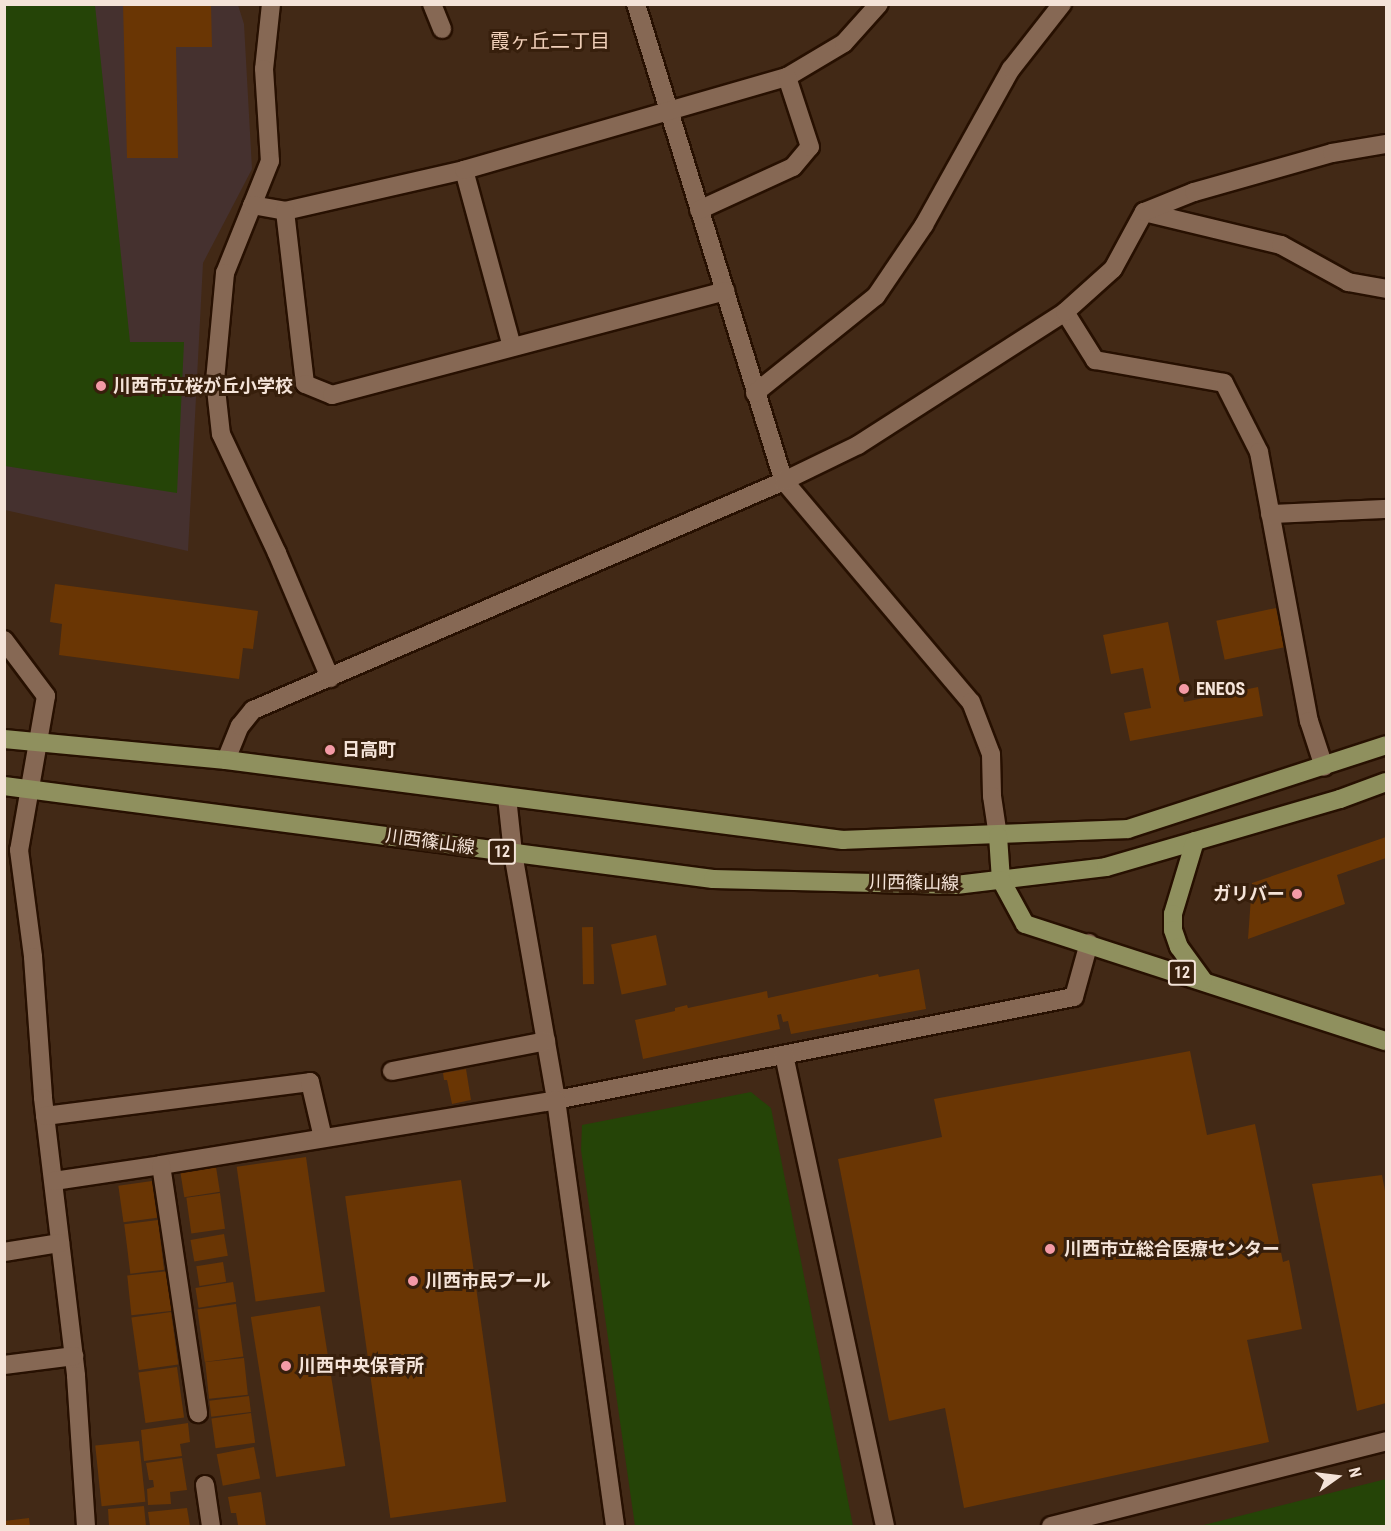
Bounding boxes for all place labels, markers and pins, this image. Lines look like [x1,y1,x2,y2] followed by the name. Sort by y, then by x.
[113,375,293,397] place label: 川西市立桜が丘小学校
[94,379,108,393] marker: 川西市立桜が丘小学校
[1196,678,1245,700] place label: ENEOS
[1177,682,1191,696] marker: ENEOS
[342,739,396,761] place label: 日高町
[323,743,337,757] marker: 日高町
[1213,883,1285,905] place label: ガリバー
[1290,887,1304,901] marker: ガリバー
[1064,1238,1280,1260] place label: 川西市立総合医療センター
[1041,1240,1059,1258] marker: 川西市立総合医療センター
[425,1270,551,1292] place label: 川西市民プール
[406,1274,420,1288] marker: 川西市民プール
[298,1355,424,1377] place label: 川西中央保育所
[279,1359,293,1373] marker: 川西中央保育所

